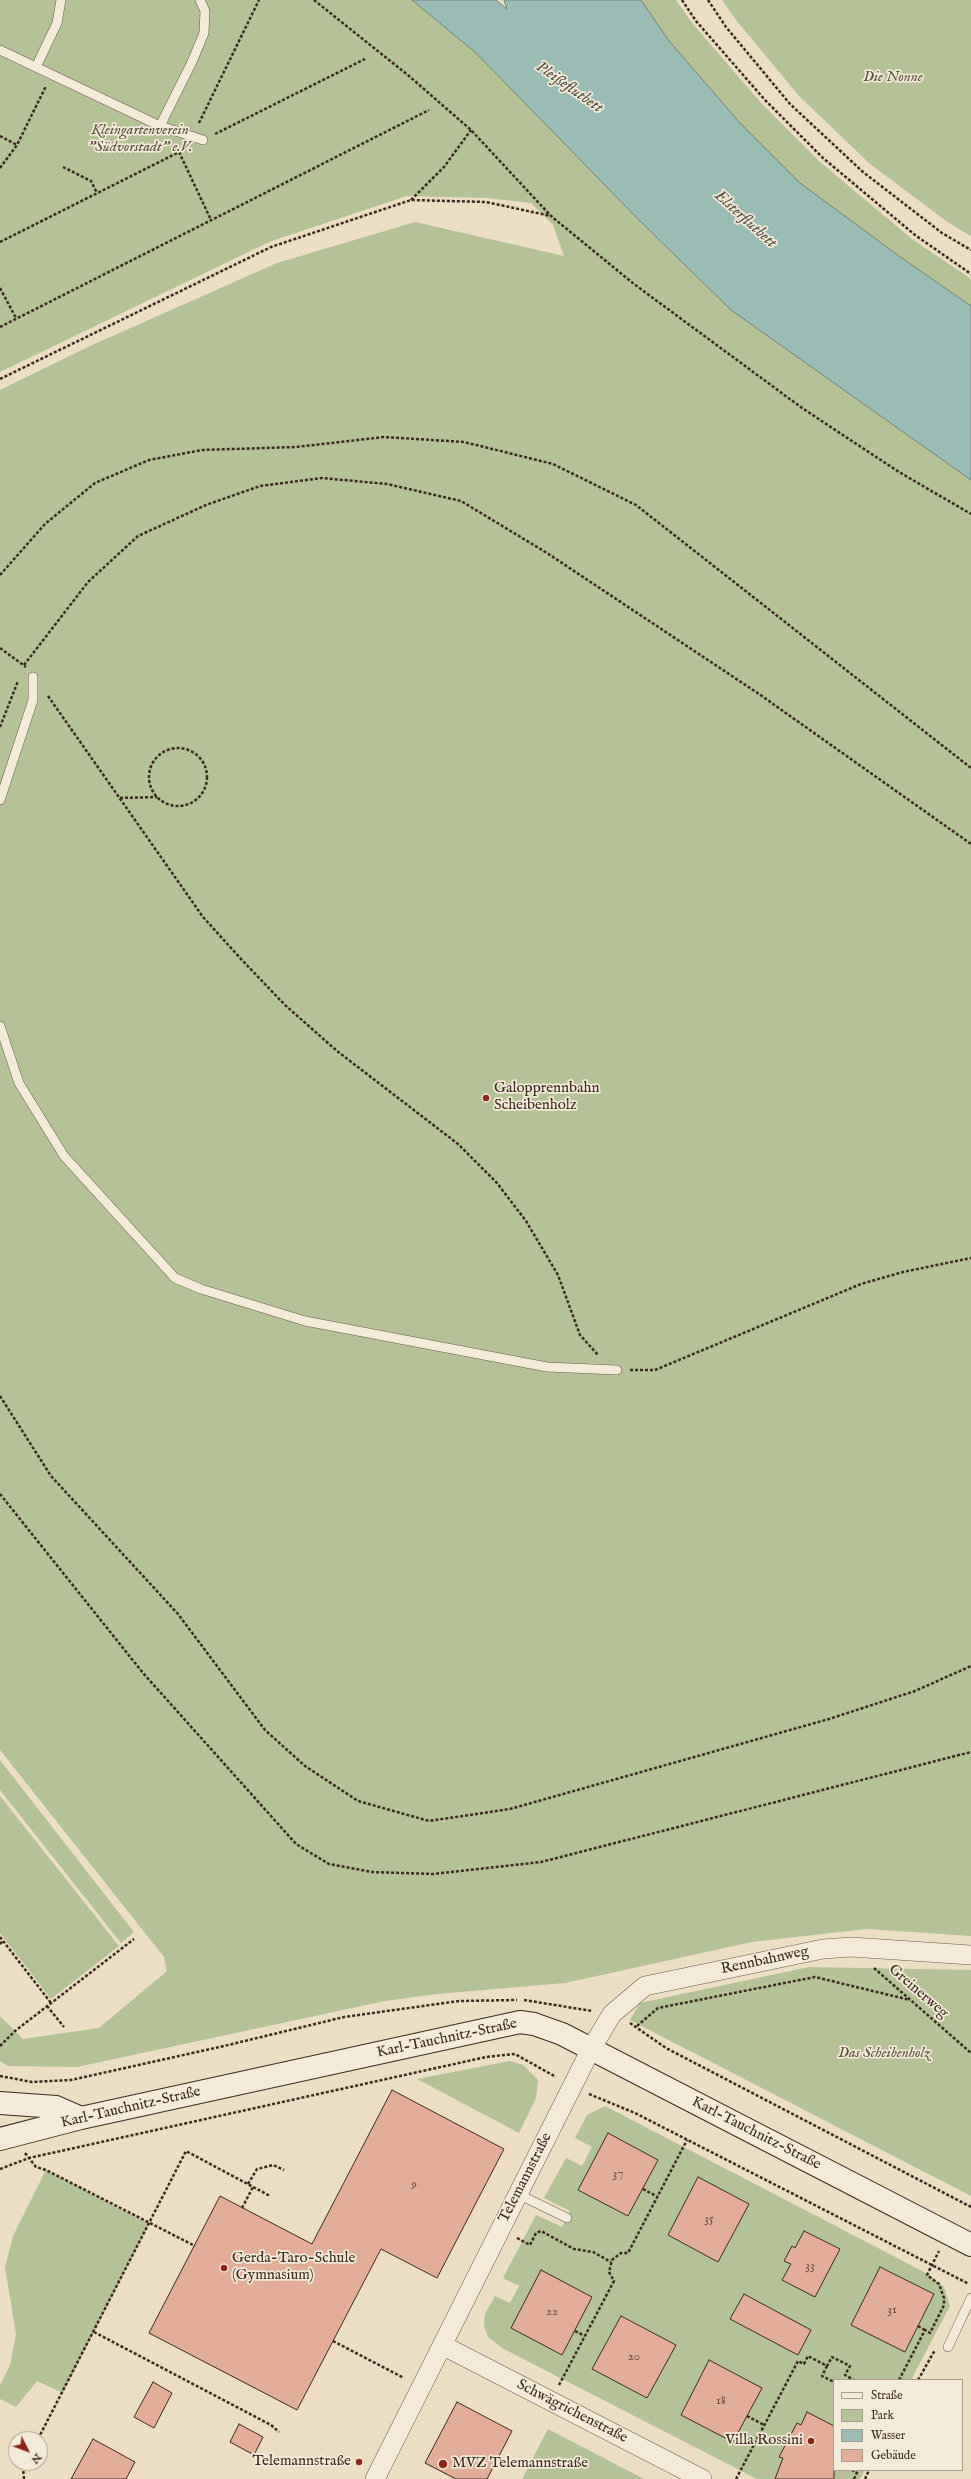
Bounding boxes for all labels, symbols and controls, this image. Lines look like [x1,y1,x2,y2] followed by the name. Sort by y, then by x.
[532,58,606,118] water label: Pleißeflutbett
[863,69,923,87] park label: Die Nonne
[88,122,192,157] park label: Kleingartenverein "Südvorstadt" e.V.
[710,187,780,253] water label: Elsterflutbett
[494,1080,600,1115] place label: Galopprennbahn Scheibenholz
[481,1093,491,1103] marker: Galopprennbahn Scheibenholz
[719,1943,811,1979] street label: Rennbahnweg
[884,1961,952,2023] street label: Greinerweg
[375,2015,519,2063] street label: Karl-Tauchnitz-Straße
[838,2045,930,2063] park label: Das Scheibenholz
[59,2083,203,2133] street label: Karl-Tauchnitz-Straße
[688,2094,824,2174] street label: Karl-Tauchnitz-Straße
[496,2130,556,2226] street label: Telemannstraße
[613,2166,623,2182] house number: 37
[411,2177,417,2193] house number: 9
[704,2211,714,2227] house number: 35
[232,2250,355,2285] place label: Gerda-Taro-Schule (Gymnasium)
[805,2258,815,2274] house number: 33
[219,2263,229,2273] marker: Gerda-Taro-Schule (Gymnasium)
[887,2302,897,2318] house number: 31
[546,2304,558,2320] house number: 22
[628,2349,640,2365] house number: 20
[514,2376,630,2448] street label: Schwägrichenstraße
[833,2379,963,2471] legend
[871,2388,903,2403] text: Straße
[716,2393,726,2409] house number: 18
[871,2408,894,2423] text: Park
[871,2428,905,2443] text: Wasser
[8,2431,48,2471] north arrow
[725,2432,803,2450] place label: Villa Rossini
[806,2436,816,2446] marker: Villa Rossini
[871,2448,916,2463] text: Gebäude
[28,2450,45,2467] text: N
[252,2453,351,2471] place label: Telemannstraße
[452,2455,588,2473] place label: MVZ Telemannstraße
[354,2457,364,2467] marker: Telemannstraße
[437,2458,449,2470] marker: MVZ Telemannstraße

